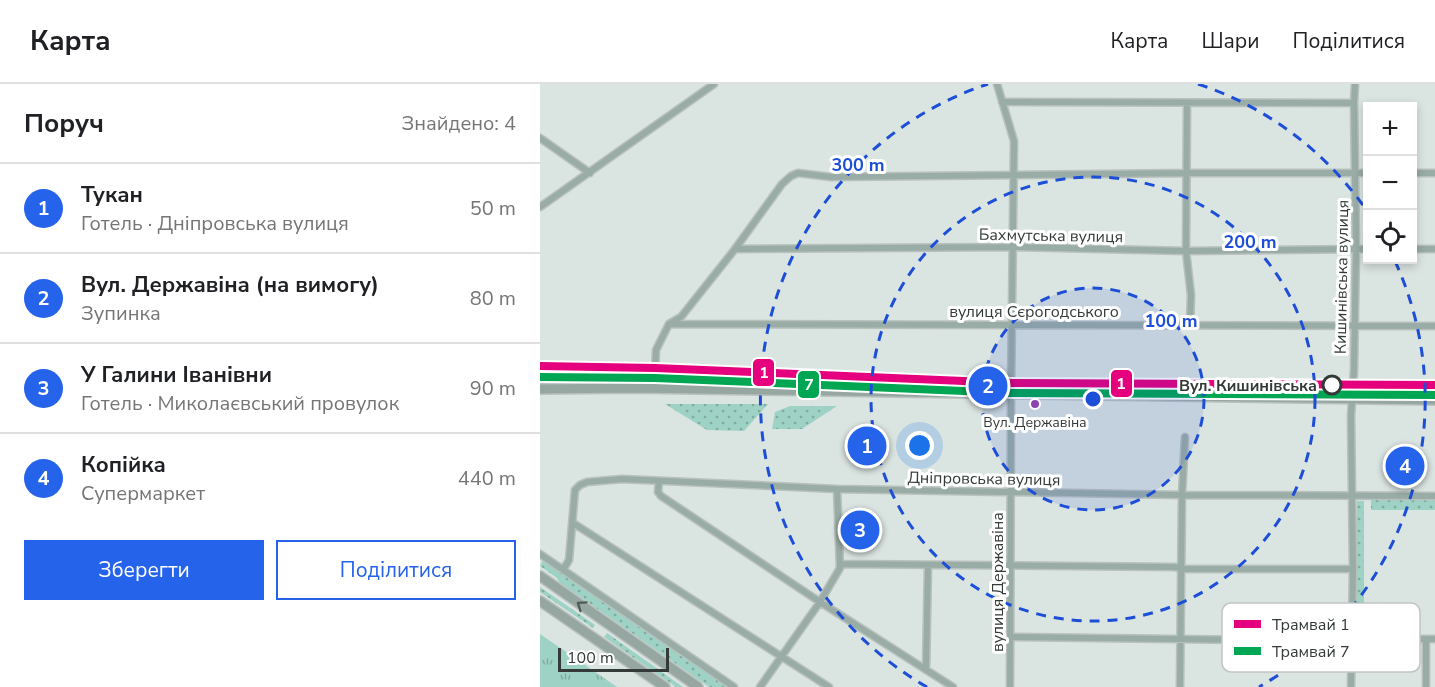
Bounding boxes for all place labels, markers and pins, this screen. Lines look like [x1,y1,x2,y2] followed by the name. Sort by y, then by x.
[968,364,1008,408] pin: 2
[1179,375,1317,397] place label: Вул. Кишинівська
[1322,375,1342,395] marker: Вул. Кишинівська
[1083,389,1103,409] centre of rings
[1029,398,1041,410] marker: Вул. Державіна
[983,413,1087,432] place label: Вул. Державіна
[848,424,886,469] pin: 1
[1386,444,1424,488] pin: 4
[840,508,880,552] pin: 3

